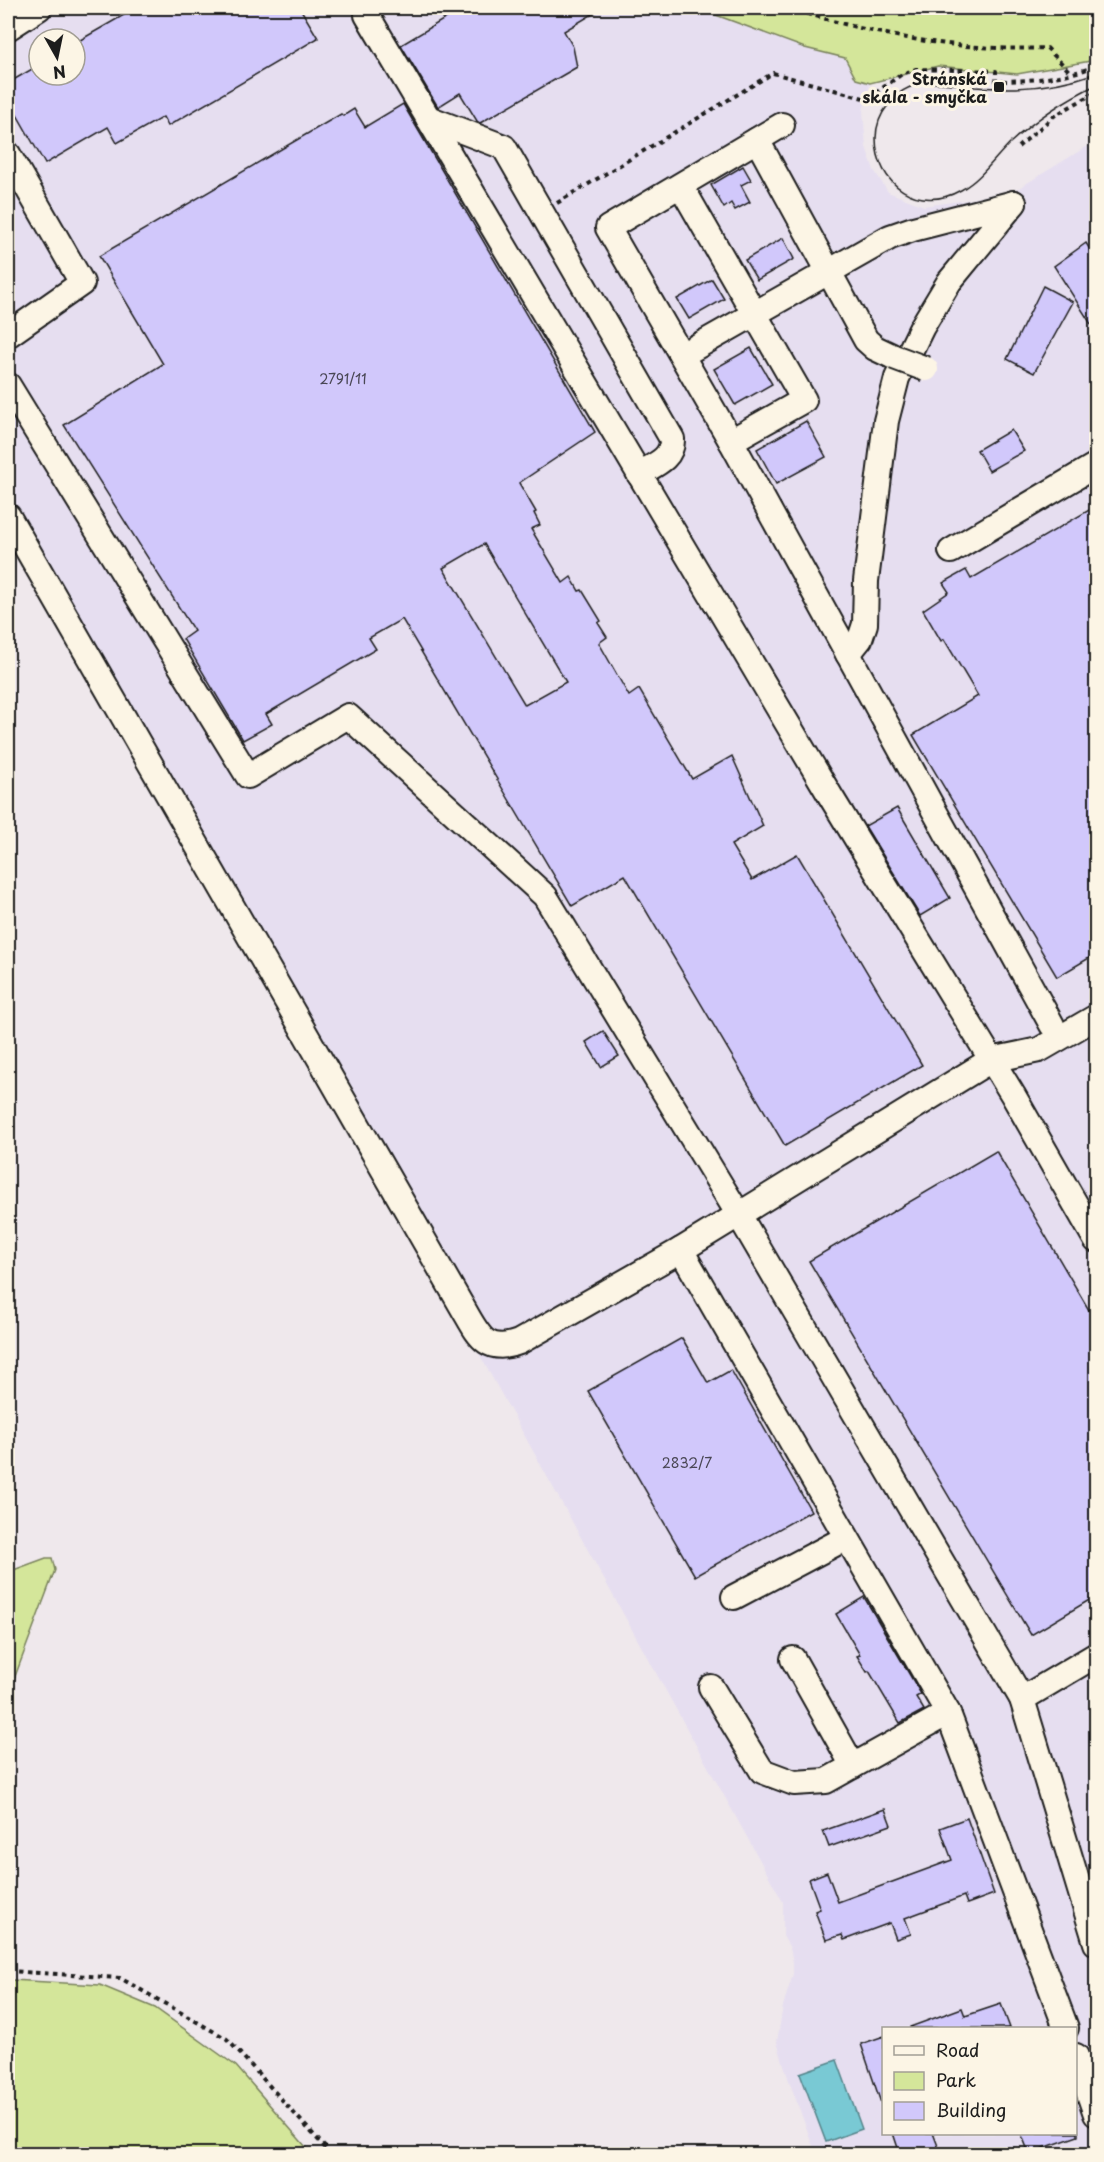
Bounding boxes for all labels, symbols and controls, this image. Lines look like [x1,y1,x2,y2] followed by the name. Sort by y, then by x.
[27,27,87,87] north arrow
[51,60,68,86] text: N
[863,66,987,108] place label: Stránská skála - smyčka
[992,80,1006,94] marker: Stránská skála - smyčka
[319,368,367,389] house number: 2791/11
[662,1452,712,1473] house number: 2832/7
[882,2027,1077,2135] legend
[936,2036,980,2063] text: Road
[936,2066,976,2093] text: Park
[936,2096,1006,2123] text: Building

